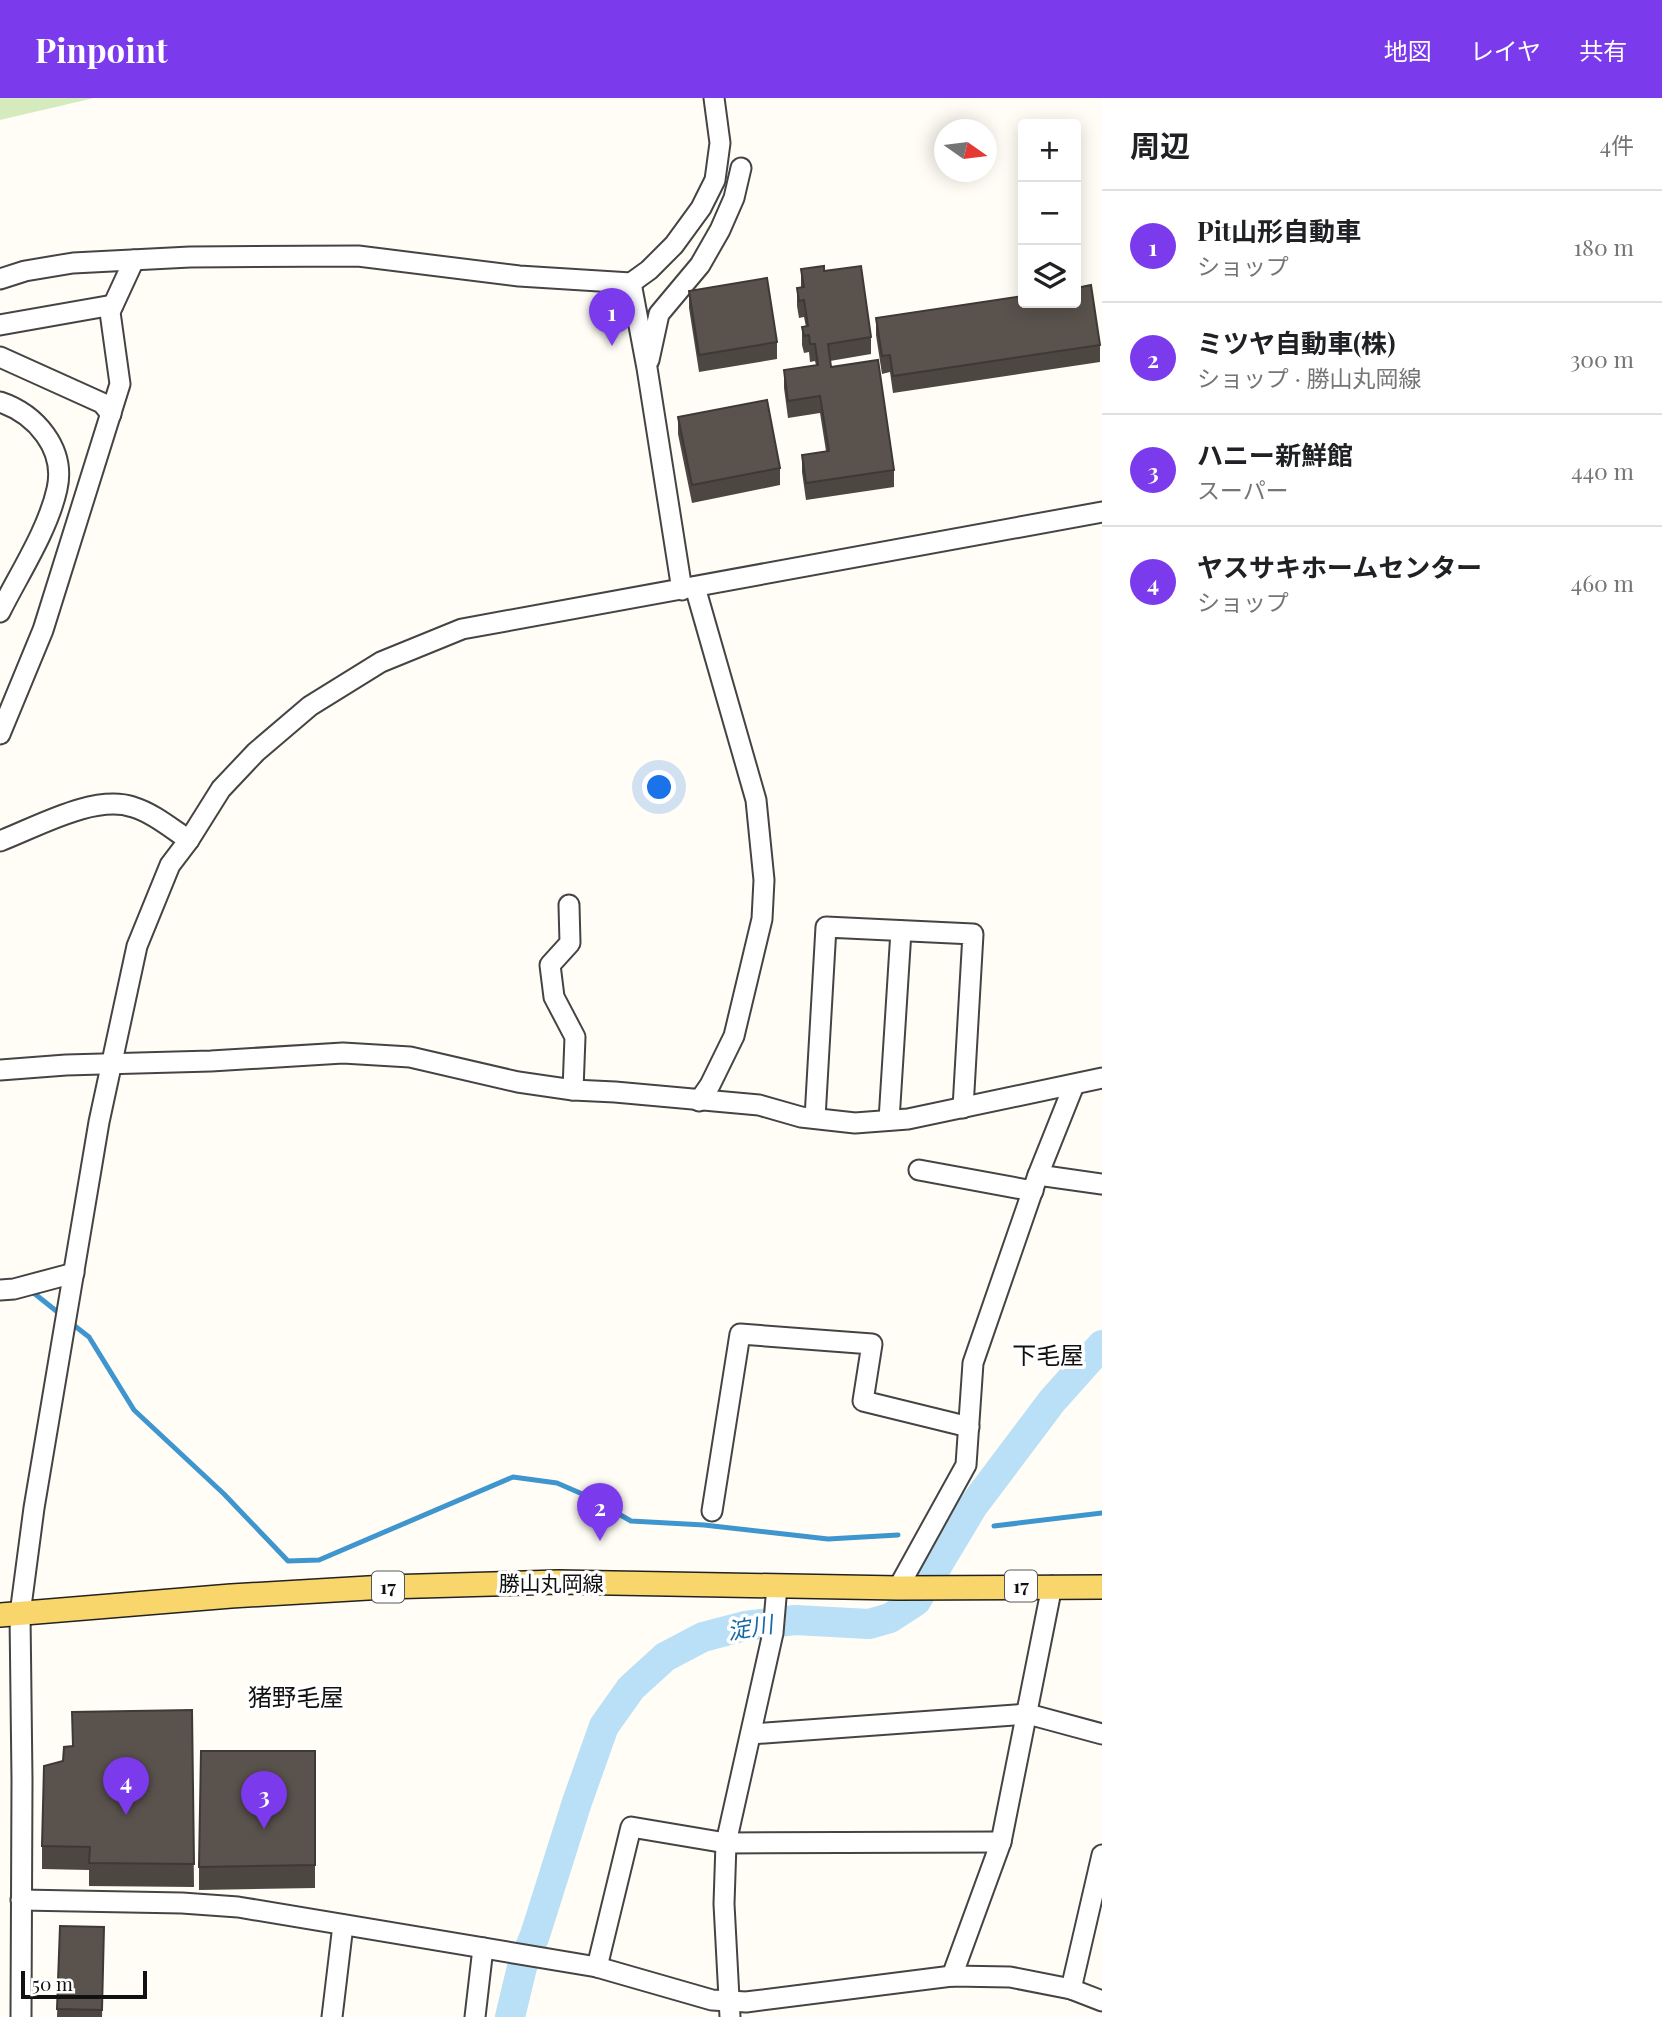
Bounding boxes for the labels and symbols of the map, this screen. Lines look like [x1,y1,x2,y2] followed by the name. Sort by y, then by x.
[934,119,997,182] north arrow
[589,288,635,346] pin: 1
[642,770,676,804] your location
[1012,1338,1084,1370] district label: 下毛屋
[577,1483,623,1541] pin: 2
[499,1568,604,1596] street label: 勝山丸岡線
[1005,1570,1037,1602] road number: 17
[372,1572,404,1602] road number: 17
[724,1607,778,1646] water label: 淀川
[248,1680,344,1712] district label: 猪野毛屋
[103,1757,149,1815] pin: 4
[241,1771,287,1829] pin: 3
[21,1968,147,2000] scale bar

